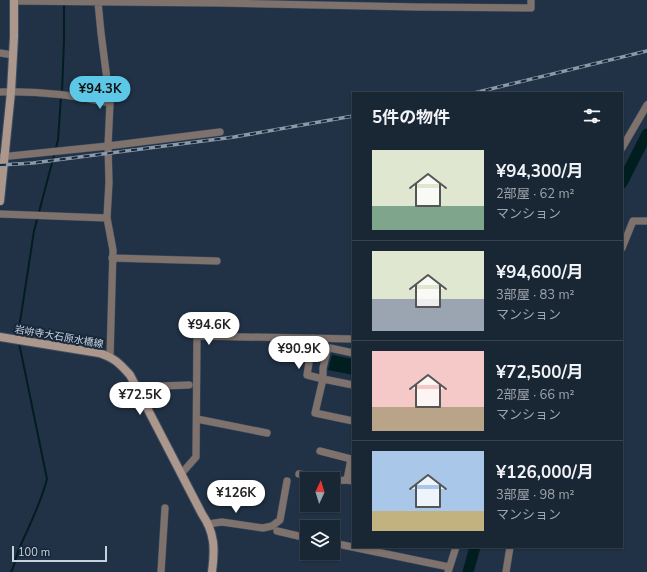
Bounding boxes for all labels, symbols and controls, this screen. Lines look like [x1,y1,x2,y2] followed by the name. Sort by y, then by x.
[67,76,133,110] pin: ¥94.3K
[78,80,122,98] text: ¥94.3K
[581,105,603,127] icon: filters
[372,106,450,129] text: 5件の物件
[496,160,584,183] text: ¥94,300/月
[404,166,452,214] icon: home
[496,185,574,203] text: 2部屋 · 62 m²
[496,205,561,223] text: マンション
[496,261,584,284] text: ¥94,600/月
[404,267,452,315] icon: home
[496,286,574,304] text: 3部屋 · 83 m²
[496,306,561,324] text: マンション
[176,312,242,346] pin: ¥94.6K
[187,316,231,334] text: ¥94.6K
[13,322,105,352] street label: 岩峅寺大石原水橋線
[266,336,332,370] pin: ¥90.9K
[277,340,321,358] text: ¥90.9K
[496,361,584,384] text: ¥72,500/月
[404,367,452,415] icon: home
[107,382,173,416] pin: ¥72.5K
[118,386,162,404] text: ¥72.5K
[496,386,574,404] text: 2部屋 · 66 m²
[496,406,561,424] text: マンション
[496,461,594,484] text: ¥126,000/月
[404,467,452,515] icon: home
[300,472,340,512] north arrow
[300,472,340,560] map controls
[208,480,264,514] pin: ¥126K
[216,484,256,502] text: ¥126K
[496,486,574,504] text: 3部屋 · 98 m²
[496,506,561,524] text: マンション
[300,520,340,560] button: layers
[12,544,107,563] scale bar
[18,545,50,560] text: 100 m

